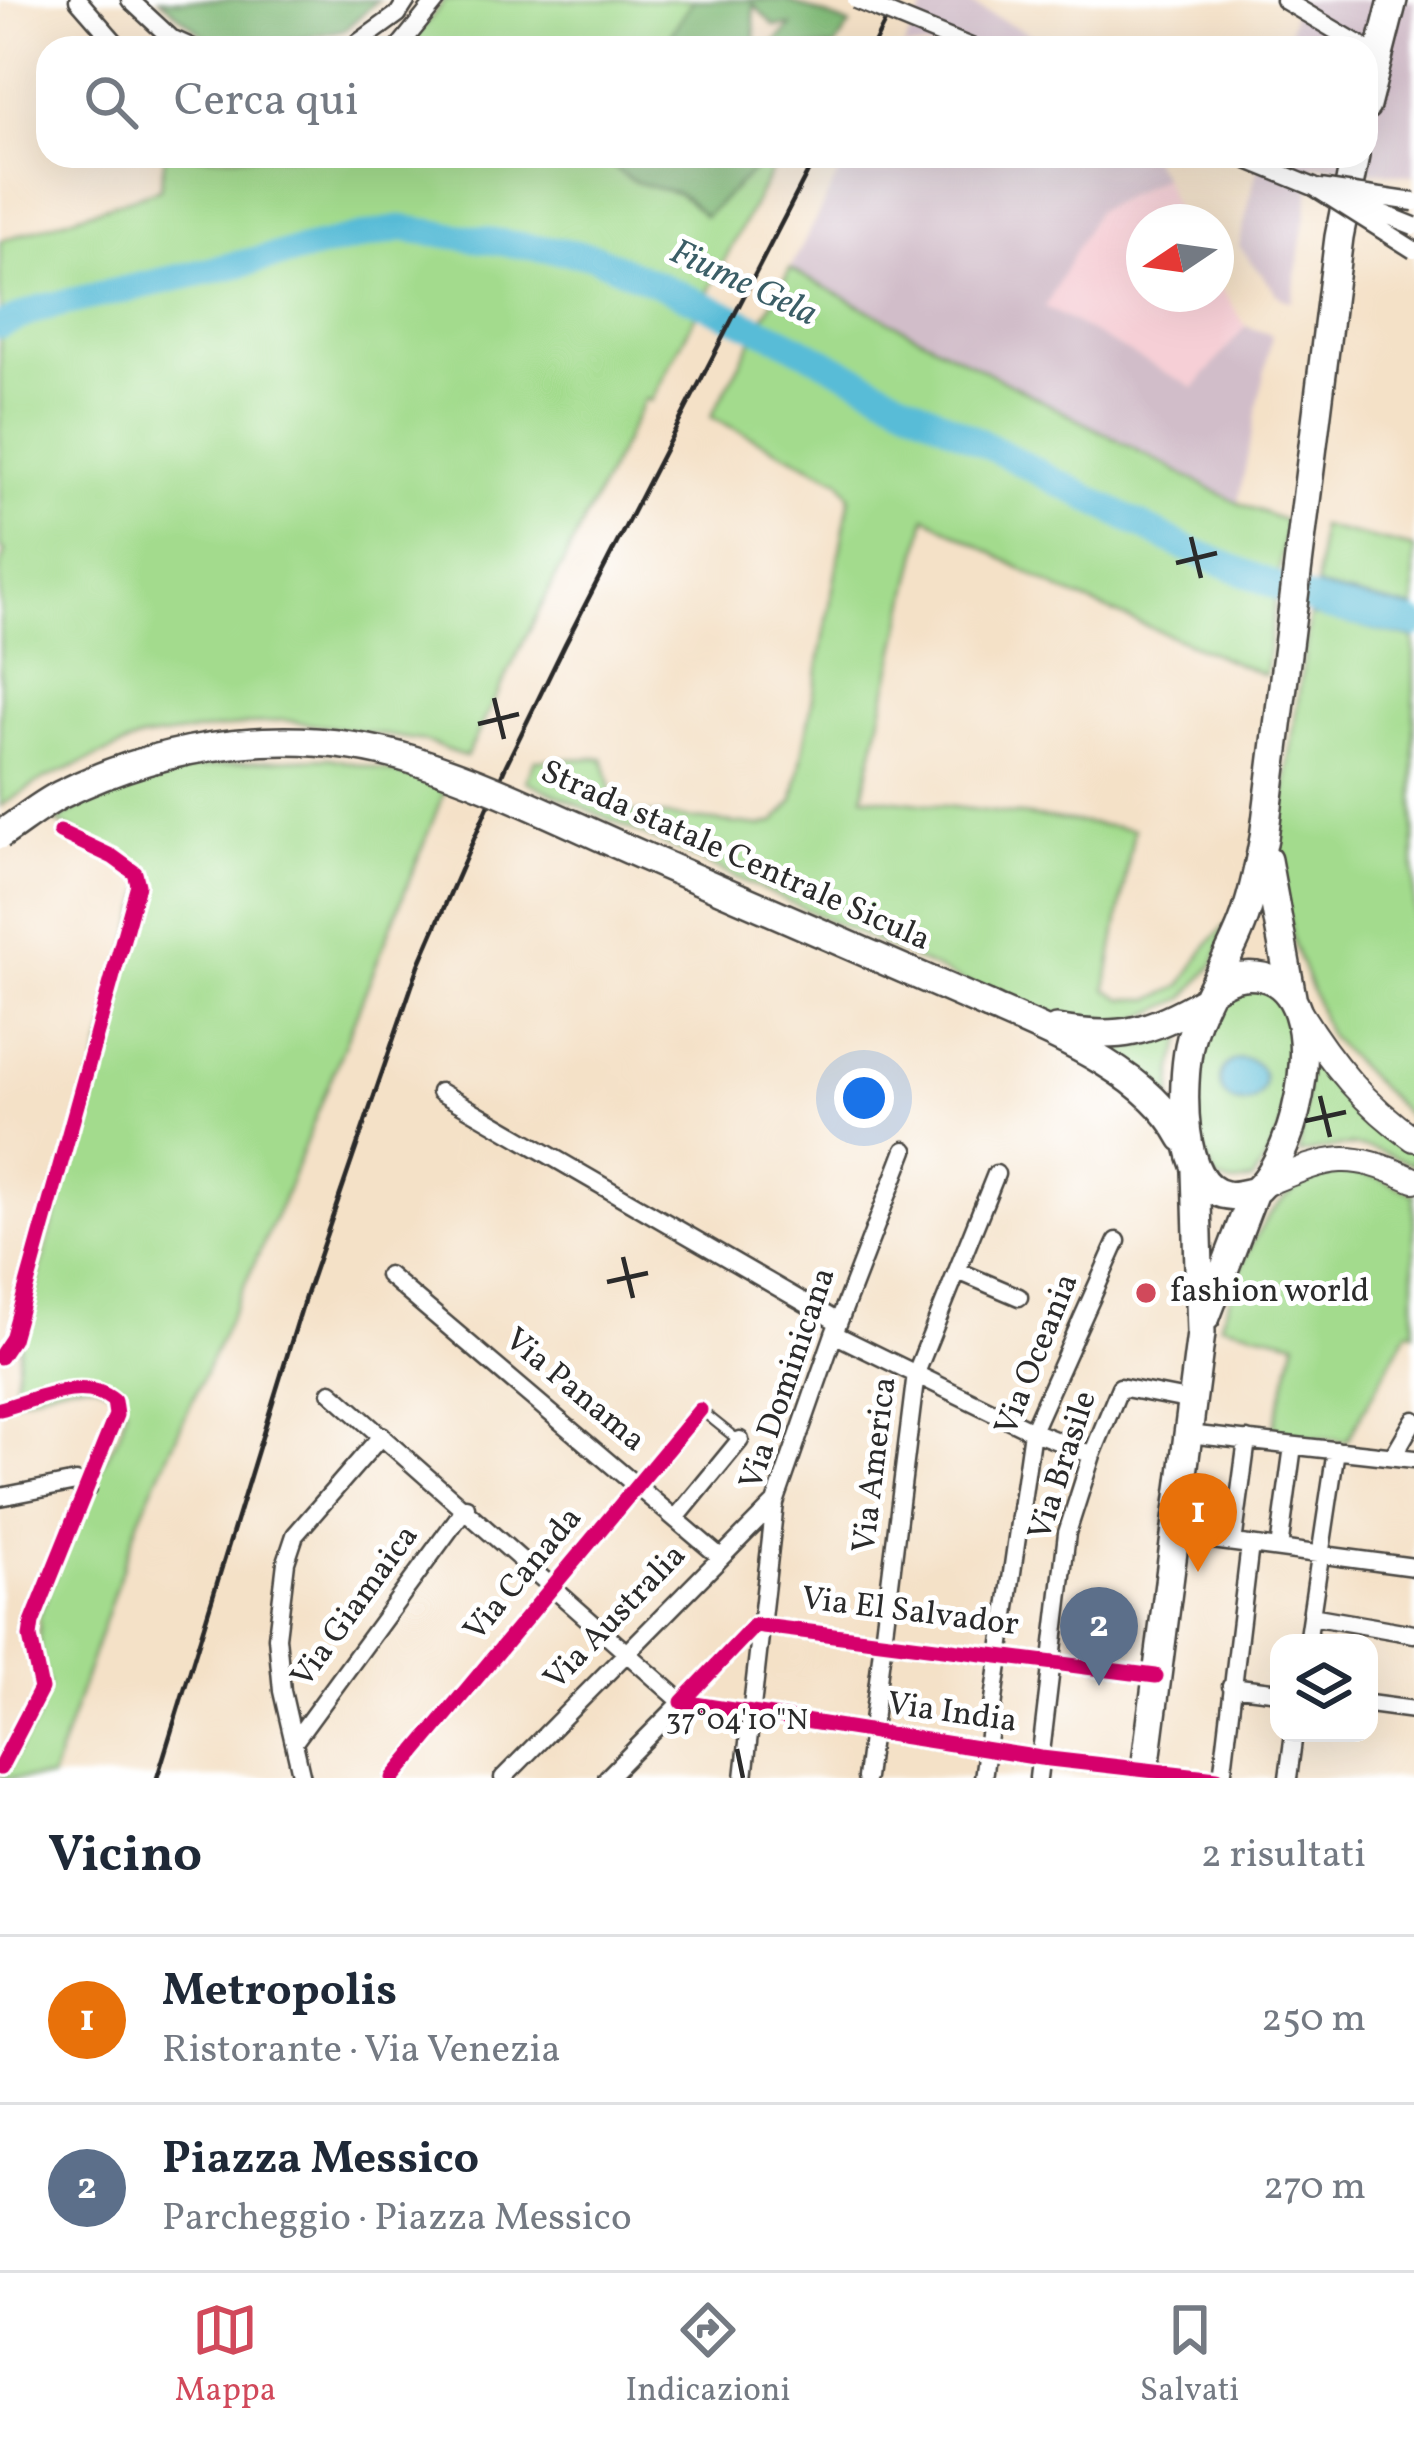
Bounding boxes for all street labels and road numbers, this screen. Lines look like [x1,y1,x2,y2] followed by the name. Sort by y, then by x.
[533,750,937,964] street label: Strada statale Centrale Sicula
[730,1262,848,1496] street label: Via Dominicana
[985,1267,1091,1443] street label: Via Oceania
[494,1318,654,1464] street label: Via Panama
[842,1374,910,1556] street label: Via America
[1018,1385,1110,1547] street label: Via Brasile
[454,1498,594,1652] street label: Via Canada
[281,1516,431,1698] street label: Via Giamaica
[534,1535,698,1701] street label: Via Australia
[799,1577,1021,1649] street label: Via El Salvador
[884,1682,1020,1746] street label: Via India

